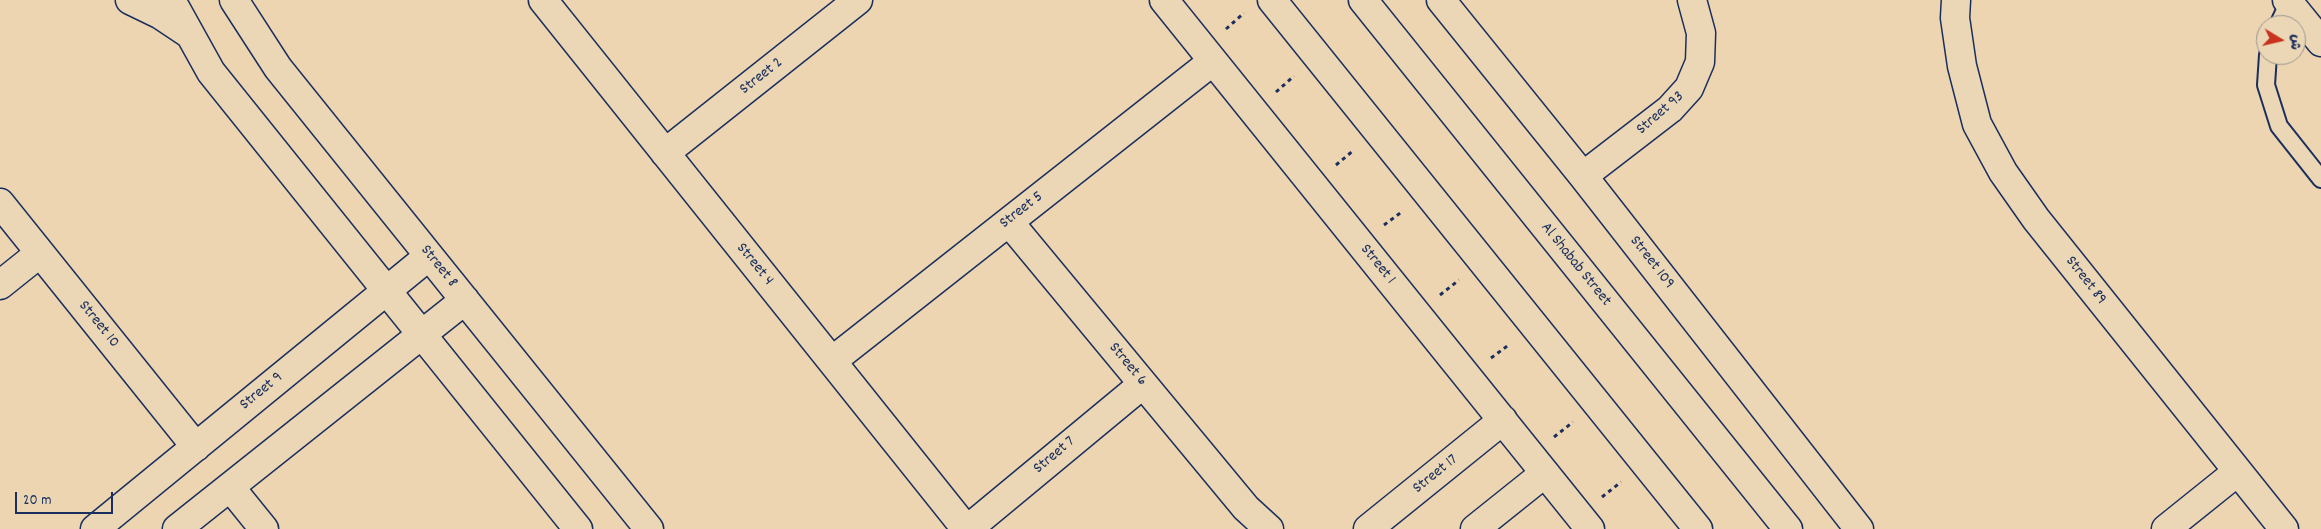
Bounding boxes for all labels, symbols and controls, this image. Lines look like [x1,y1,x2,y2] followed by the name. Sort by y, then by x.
[2256,15,2306,65] north arrow
[2284,33,2306,51] text: ش
[737,54,787,100] street label: Street 2
[1633,88,1689,140] street label: Street 93
[996,188,1048,234] street label: Street 5
[1535,219,1615,311] street label: Al Shabab Street
[1624,233,1678,293] street label: Street 109
[731,240,777,290] street label: Street 4
[1355,241,1399,289] street label: Street 1
[415,242,461,292] street label: Street 8
[2060,253,2110,309] street label: Street 89
[73,298,123,352] street label: Street 10
[1103,340,1151,390] street label: Street 6
[237,369,287,415] street label: Street 9
[1030,433,1080,479] street label: Street 7
[1410,451,1462,499] street label: Street 17
[18,482,115,514] scale bar
[23,490,51,512] text: 20 m

